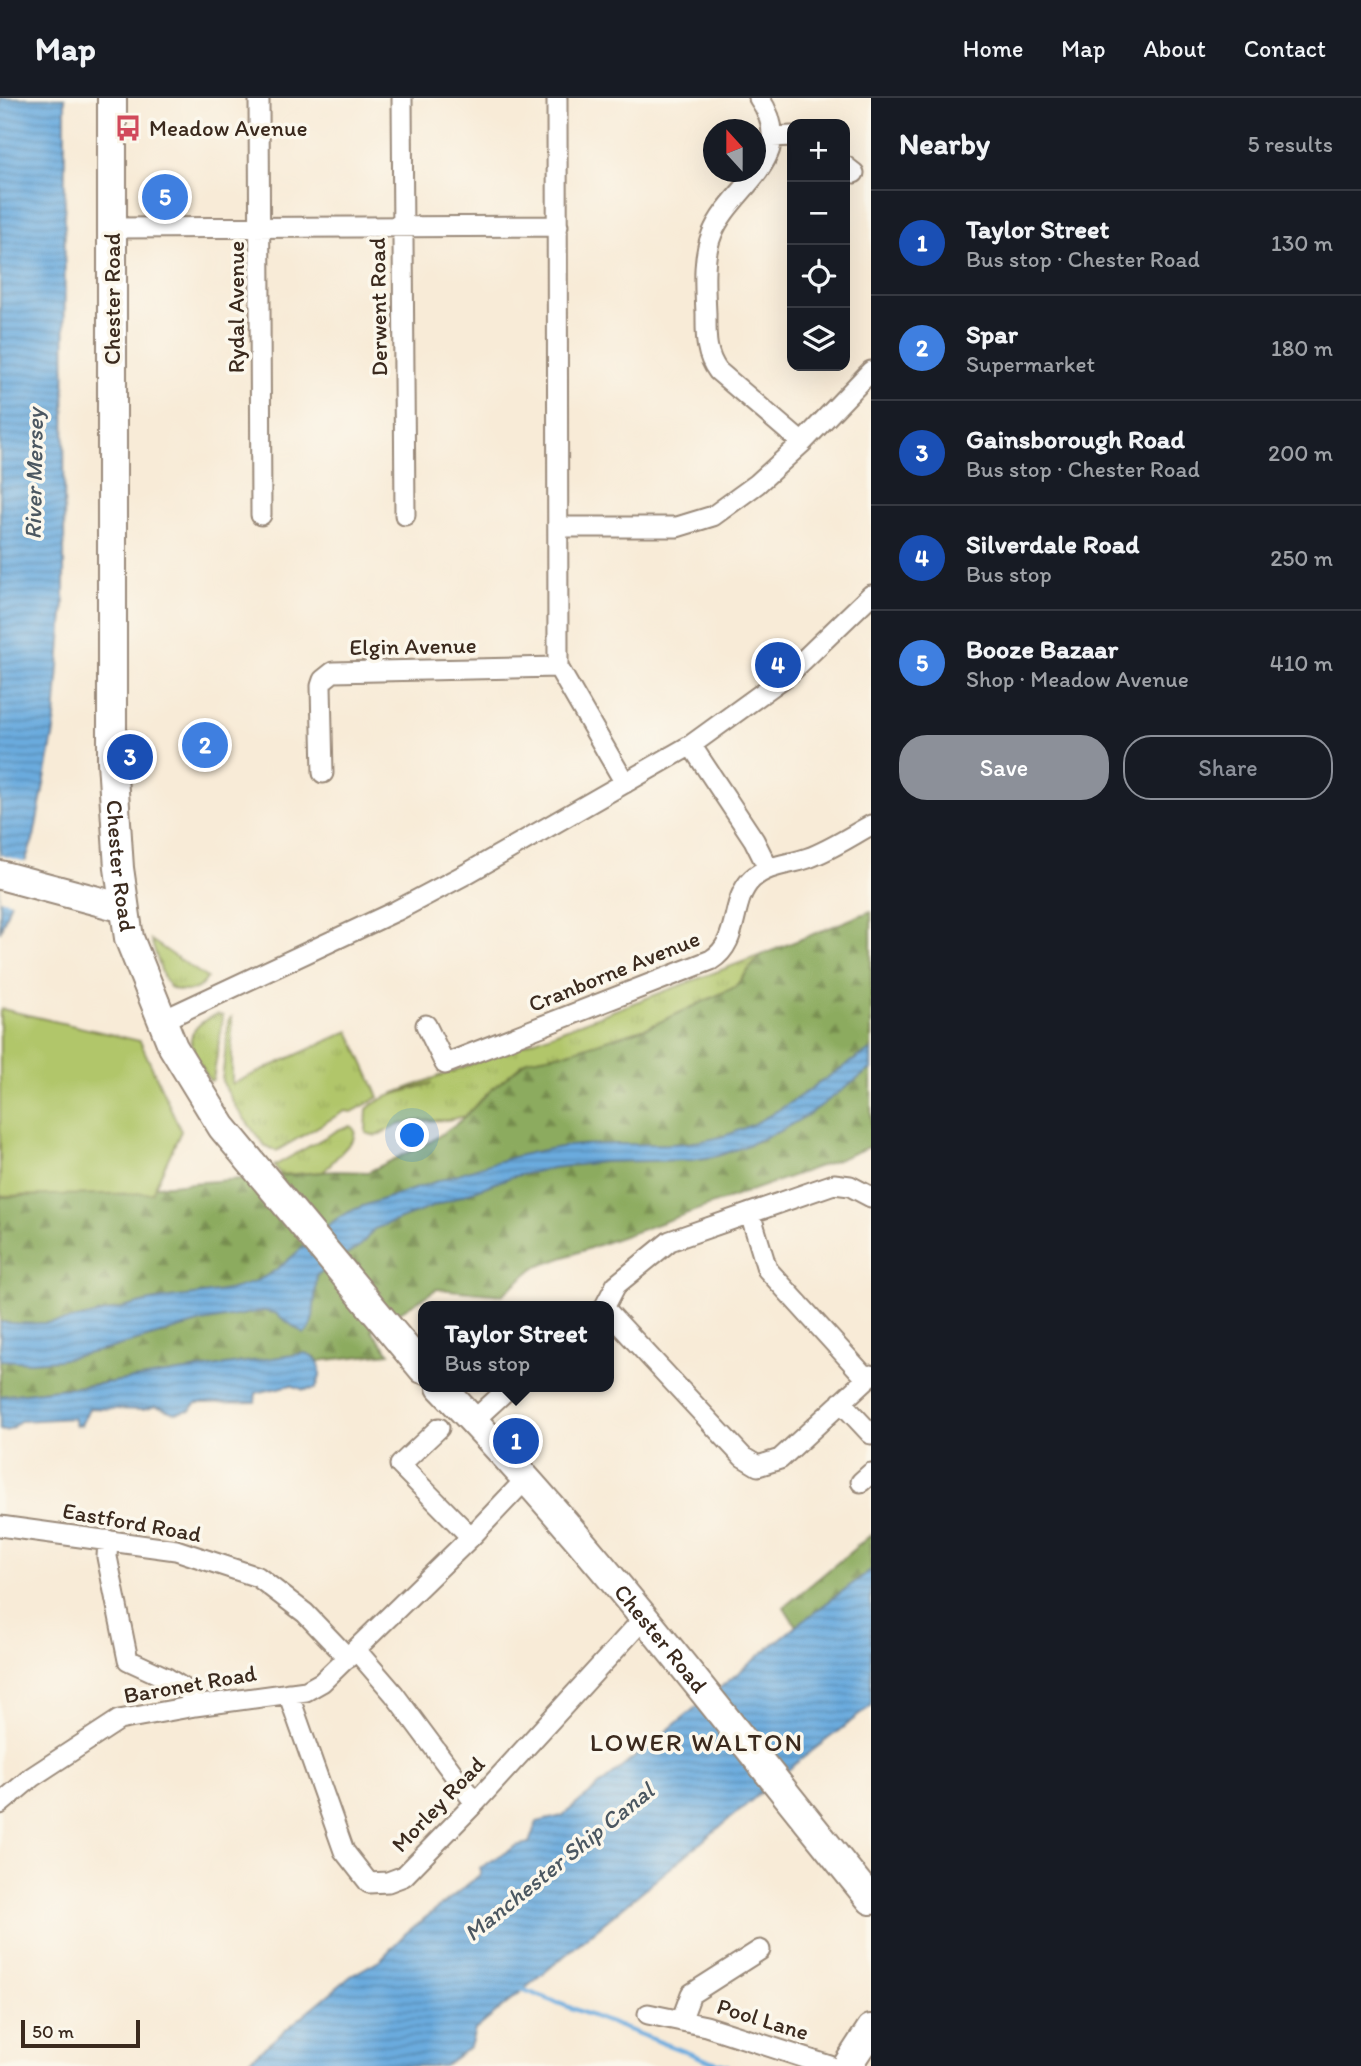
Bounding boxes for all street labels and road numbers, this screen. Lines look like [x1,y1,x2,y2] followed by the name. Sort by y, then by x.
[98,233,126,365] street label: Chester Road
[363,237,393,377] street label: Derwent Road
[222,241,250,373] street label: Rydal Avenue
[349,631,477,661] street label: Elgin Avenue
[101,799,142,933] street label: Chester Road
[524,924,704,1018] street label: Cranborne Avenue
[60,1496,204,1548] street label: Eastford Road
[608,1578,713,1698] street label: Chester Road
[121,1658,259,1709] street label: Baronet Road
[385,1750,491,1858] street label: Morley Road
[714,1992,812,2046] street label: Pool Lane

